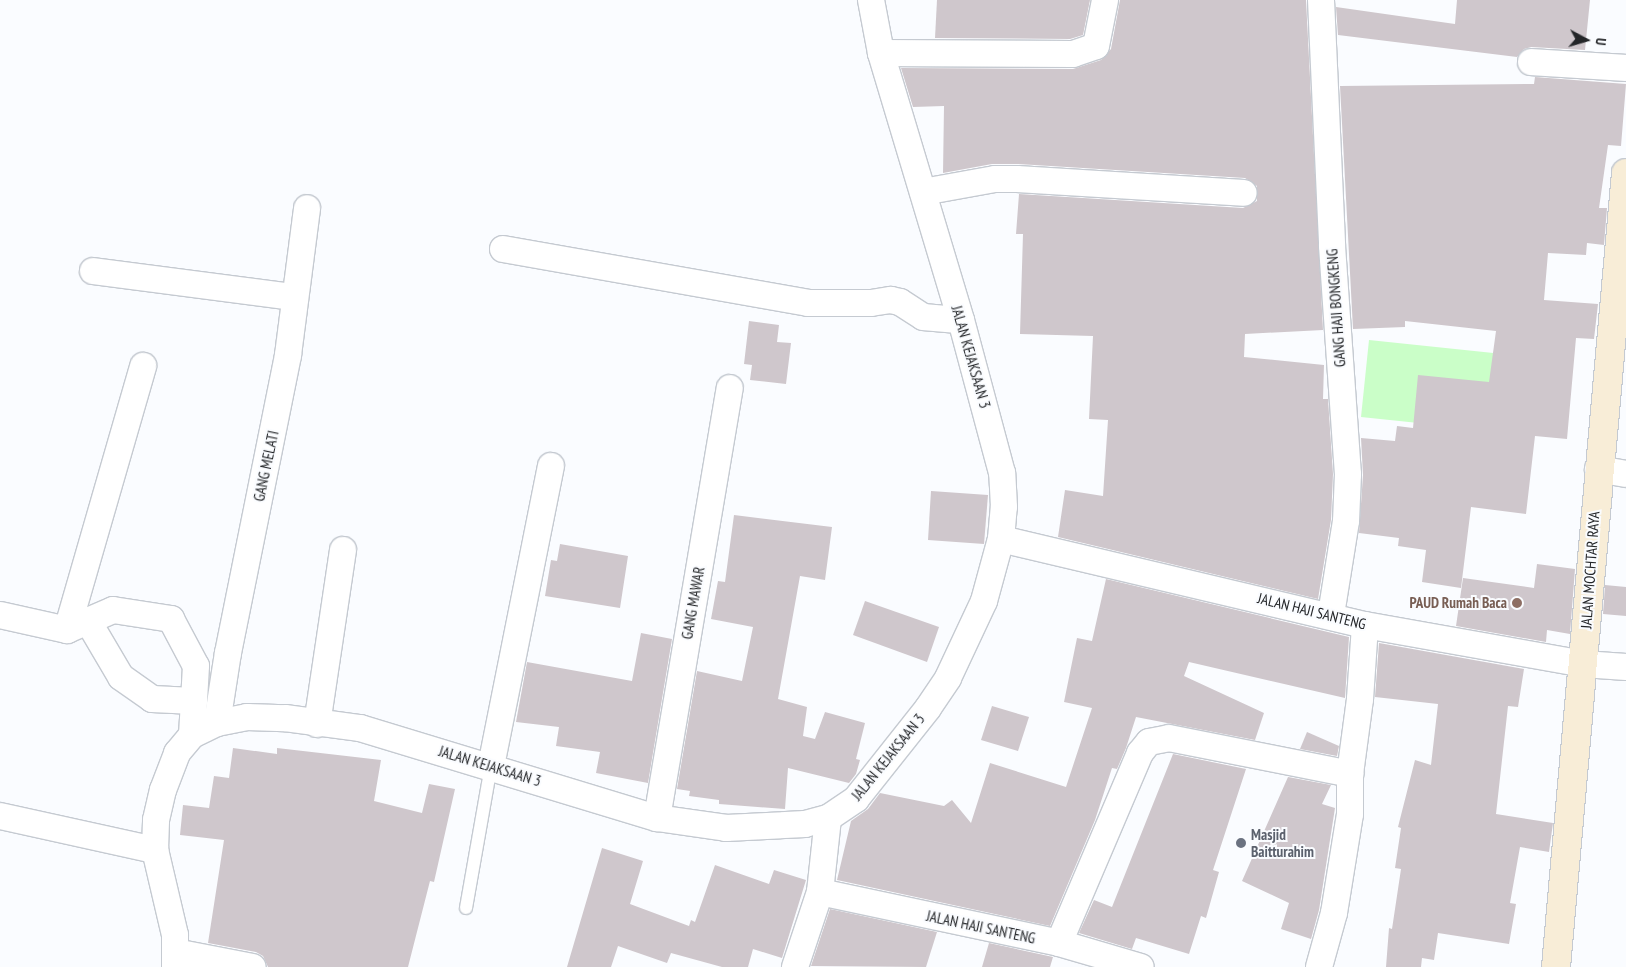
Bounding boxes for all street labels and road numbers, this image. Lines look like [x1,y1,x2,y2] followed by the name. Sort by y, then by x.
[1323,248,1349,368] street label: GANG HAJI BONGKENG
[948,304,994,410] street label: JALAN KEJAKSAAN 3
[250,429,282,503] street label: GANG MELATI
[1577,511,1603,629] street label: JALAN MOCHTAR RAYA
[678,565,708,641] street label: GANG MAWAR
[1256,589,1368,633] street label: JALAN HAJI SANTENG
[848,710,928,804] street label: JALAN KEJAKSAAN 3
[437,742,543,790] street label: JALAN KEJAKSAAN 3
[925,907,1037,947] street label: JALAN HAJI SANTENG

